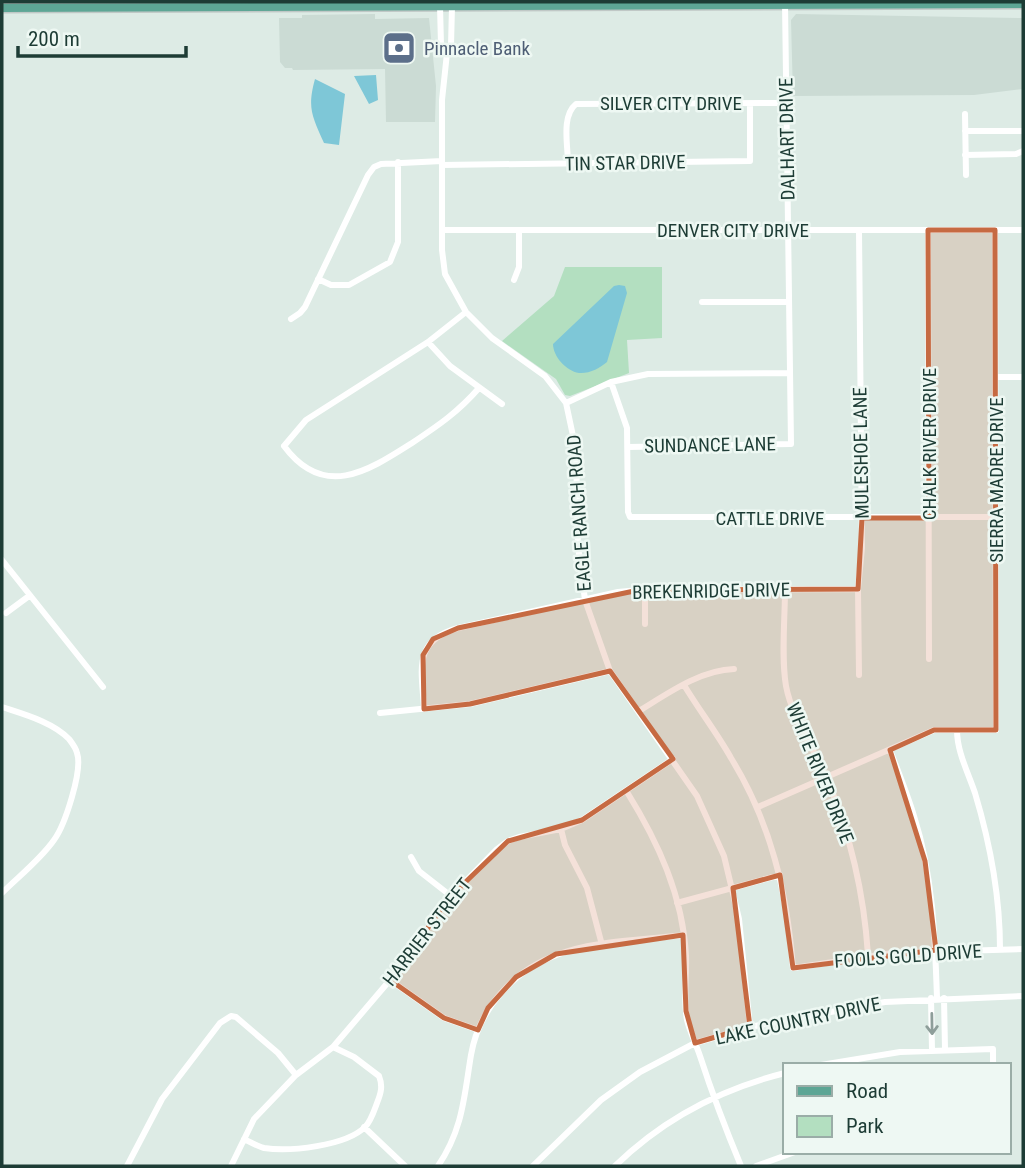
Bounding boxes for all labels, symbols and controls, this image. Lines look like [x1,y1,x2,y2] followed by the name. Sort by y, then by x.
[18,14,186,58] scale bar
[28,27,80,51] text: 200 m
[380,29,418,67] bank icon: Pinnacle Bank
[424,37,530,60] place label: Pinnacle Bank
[774,78,800,200] street label: DALHART DRIVE
[600,92,742,115] street label: SILVER CITY DRIVE
[564,150,686,176] street label: TIN STAR DRIVE
[657,219,809,242] street label: DENVER CITY DRIVE
[918,368,941,520] street label: CHALK RIVER DRIVE
[848,387,874,519] street label: MULESHOE LANE
[985,397,1008,563] street label: SIERRA MADRE DRIVE
[644,432,776,458] street label: SUNDANCE LANE
[562,434,596,592] street label: EAGLE RANCH ROAD
[715,507,825,530] street label: CATTLE DRIVE
[632,578,790,604] street label: BREKENRIDGE DRIVE
[781,699,859,847] street label: WHITE RIVER DRIVE
[378,873,476,991] street label: HARRIER STREET
[833,939,983,973] street label: FOOLS GOLD DRIVE
[713,992,883,1050] street label: LAKE COUNTRY DRIVE
[925,1012,938,1035] one-way arrow
[783,1063,1011,1154] legend
[846,1079,888,1103] text: Road
[846,1114,884,1138] text: Park

